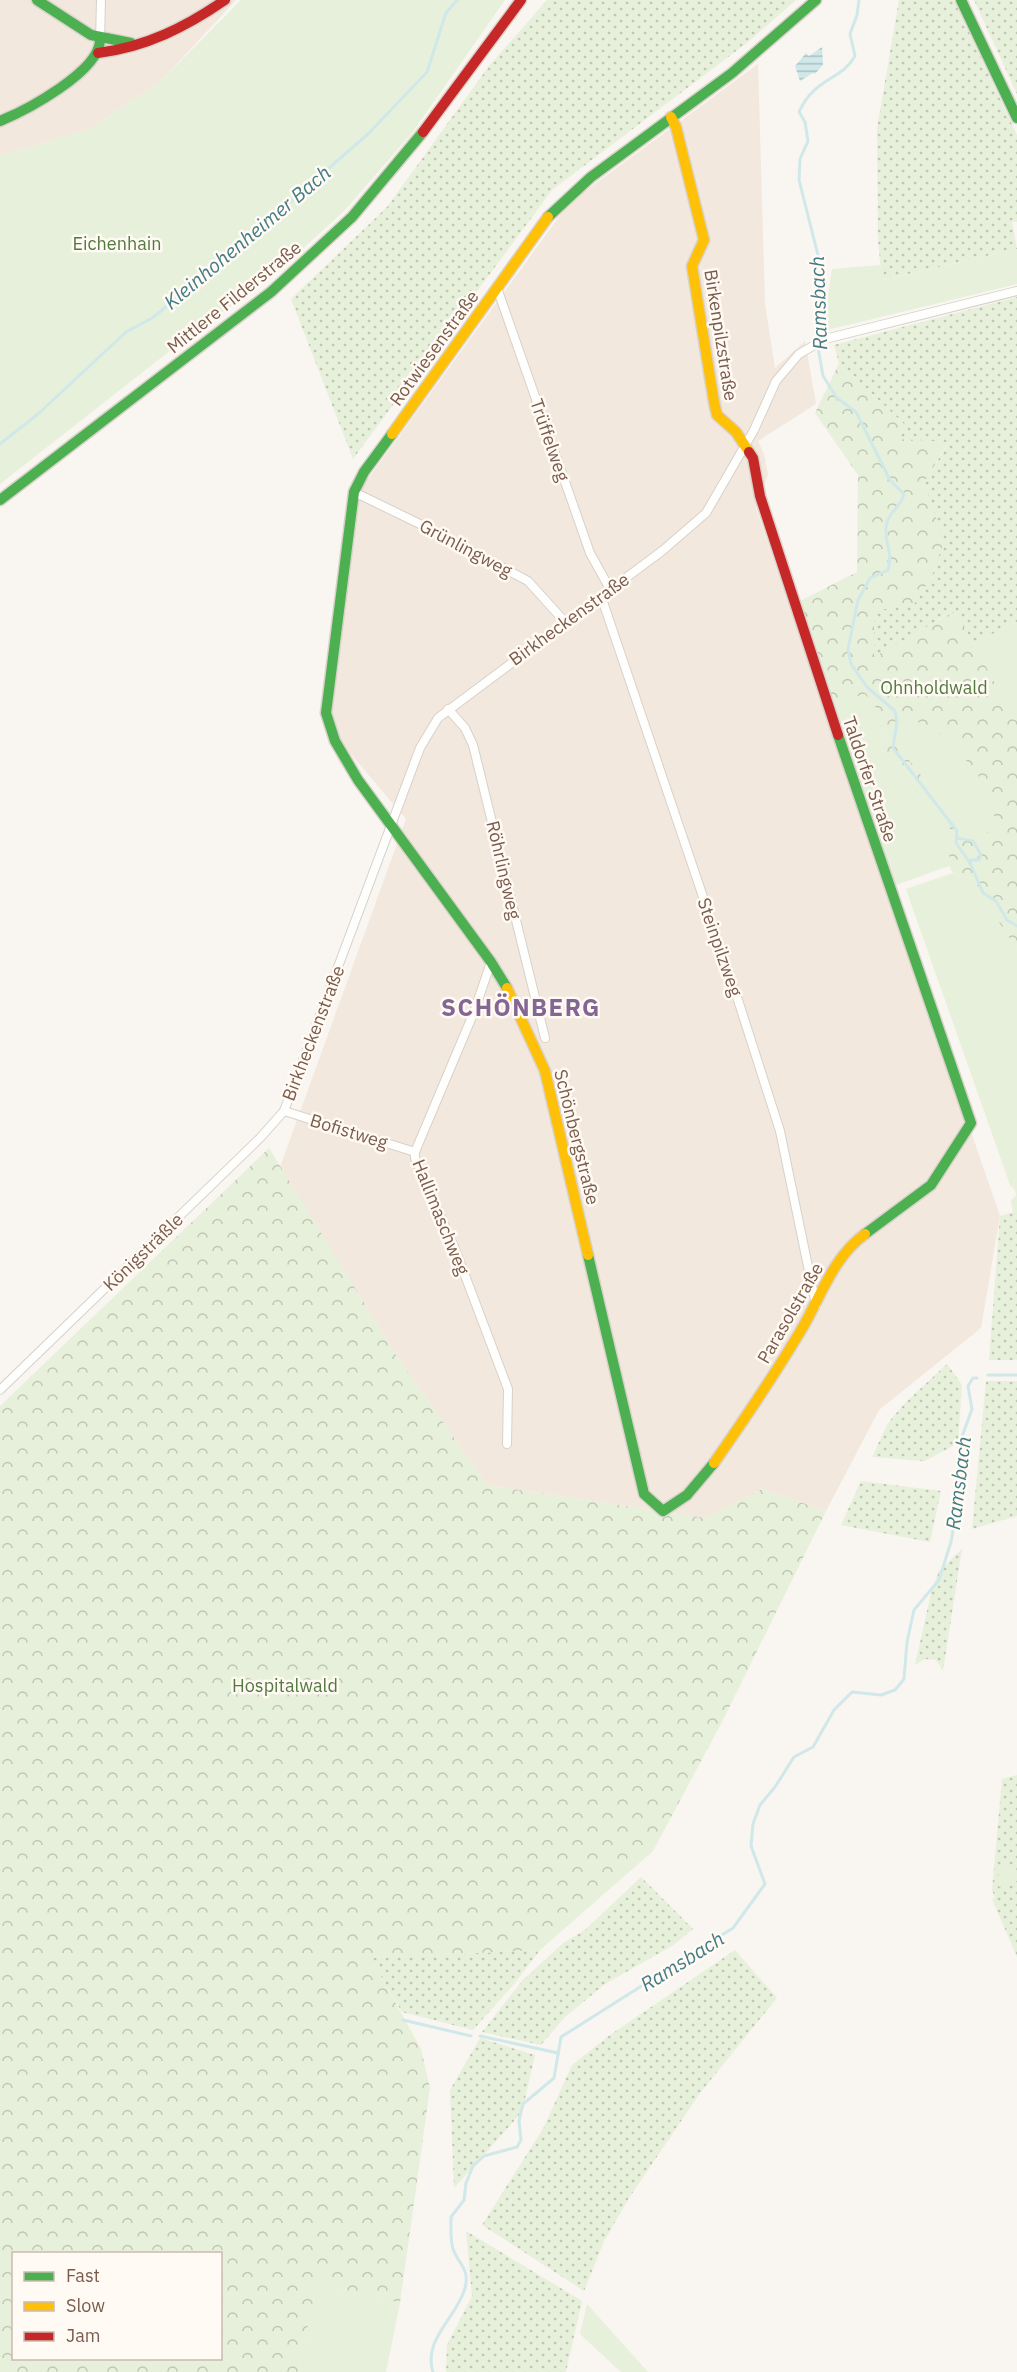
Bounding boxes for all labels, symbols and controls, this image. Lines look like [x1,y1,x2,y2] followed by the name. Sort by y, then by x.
[158,159,336,315] water label: Kleinhohenheimer Bach
[73,232,161,255] park label: Eichenhain
[162,236,306,358] street label: Mittlere Filderstraße
[803,256,833,350] water label: Ramsbach
[699,268,743,403] street label: Birkenpilzstraße
[384,286,484,410] street label: Rotwiesenstraße
[525,396,575,485] street label: Trüffelweg
[416,514,517,582] street label: Grünlingweg
[504,568,634,670] street label: Birkheckenstraße
[880,676,988,699] park label: Ohnholdwald
[838,713,902,845] street label: Taldorfer Straße
[481,818,527,922] street label: Röhrlingweg
[692,895,748,1000] street label: Steinpilzweg
[277,962,349,1104] street label: Birkheckenstraße
[441,991,601,1023] district label: SCHÖNBERG
[549,1067,605,1207] street label: Schönbergstraße
[307,1108,391,1154] street label: Bofistweg
[407,1156,475,1279] street label: Hallimaschweg
[98,1208,188,1296] street label: Königsträßle
[752,1258,828,1368] street label: Parasolstraße
[939,1435,977,1531] water label: Ramsbach
[232,1674,338,1697] park label: Hospitalwald
[635,1925,729,1997] water label: Ramsbach
[12,2252,222,2360] legend
[66,2264,100,2287] text: Fast
[66,2294,105,2317] text: Slow
[66,2324,101,2347] text: Jam

